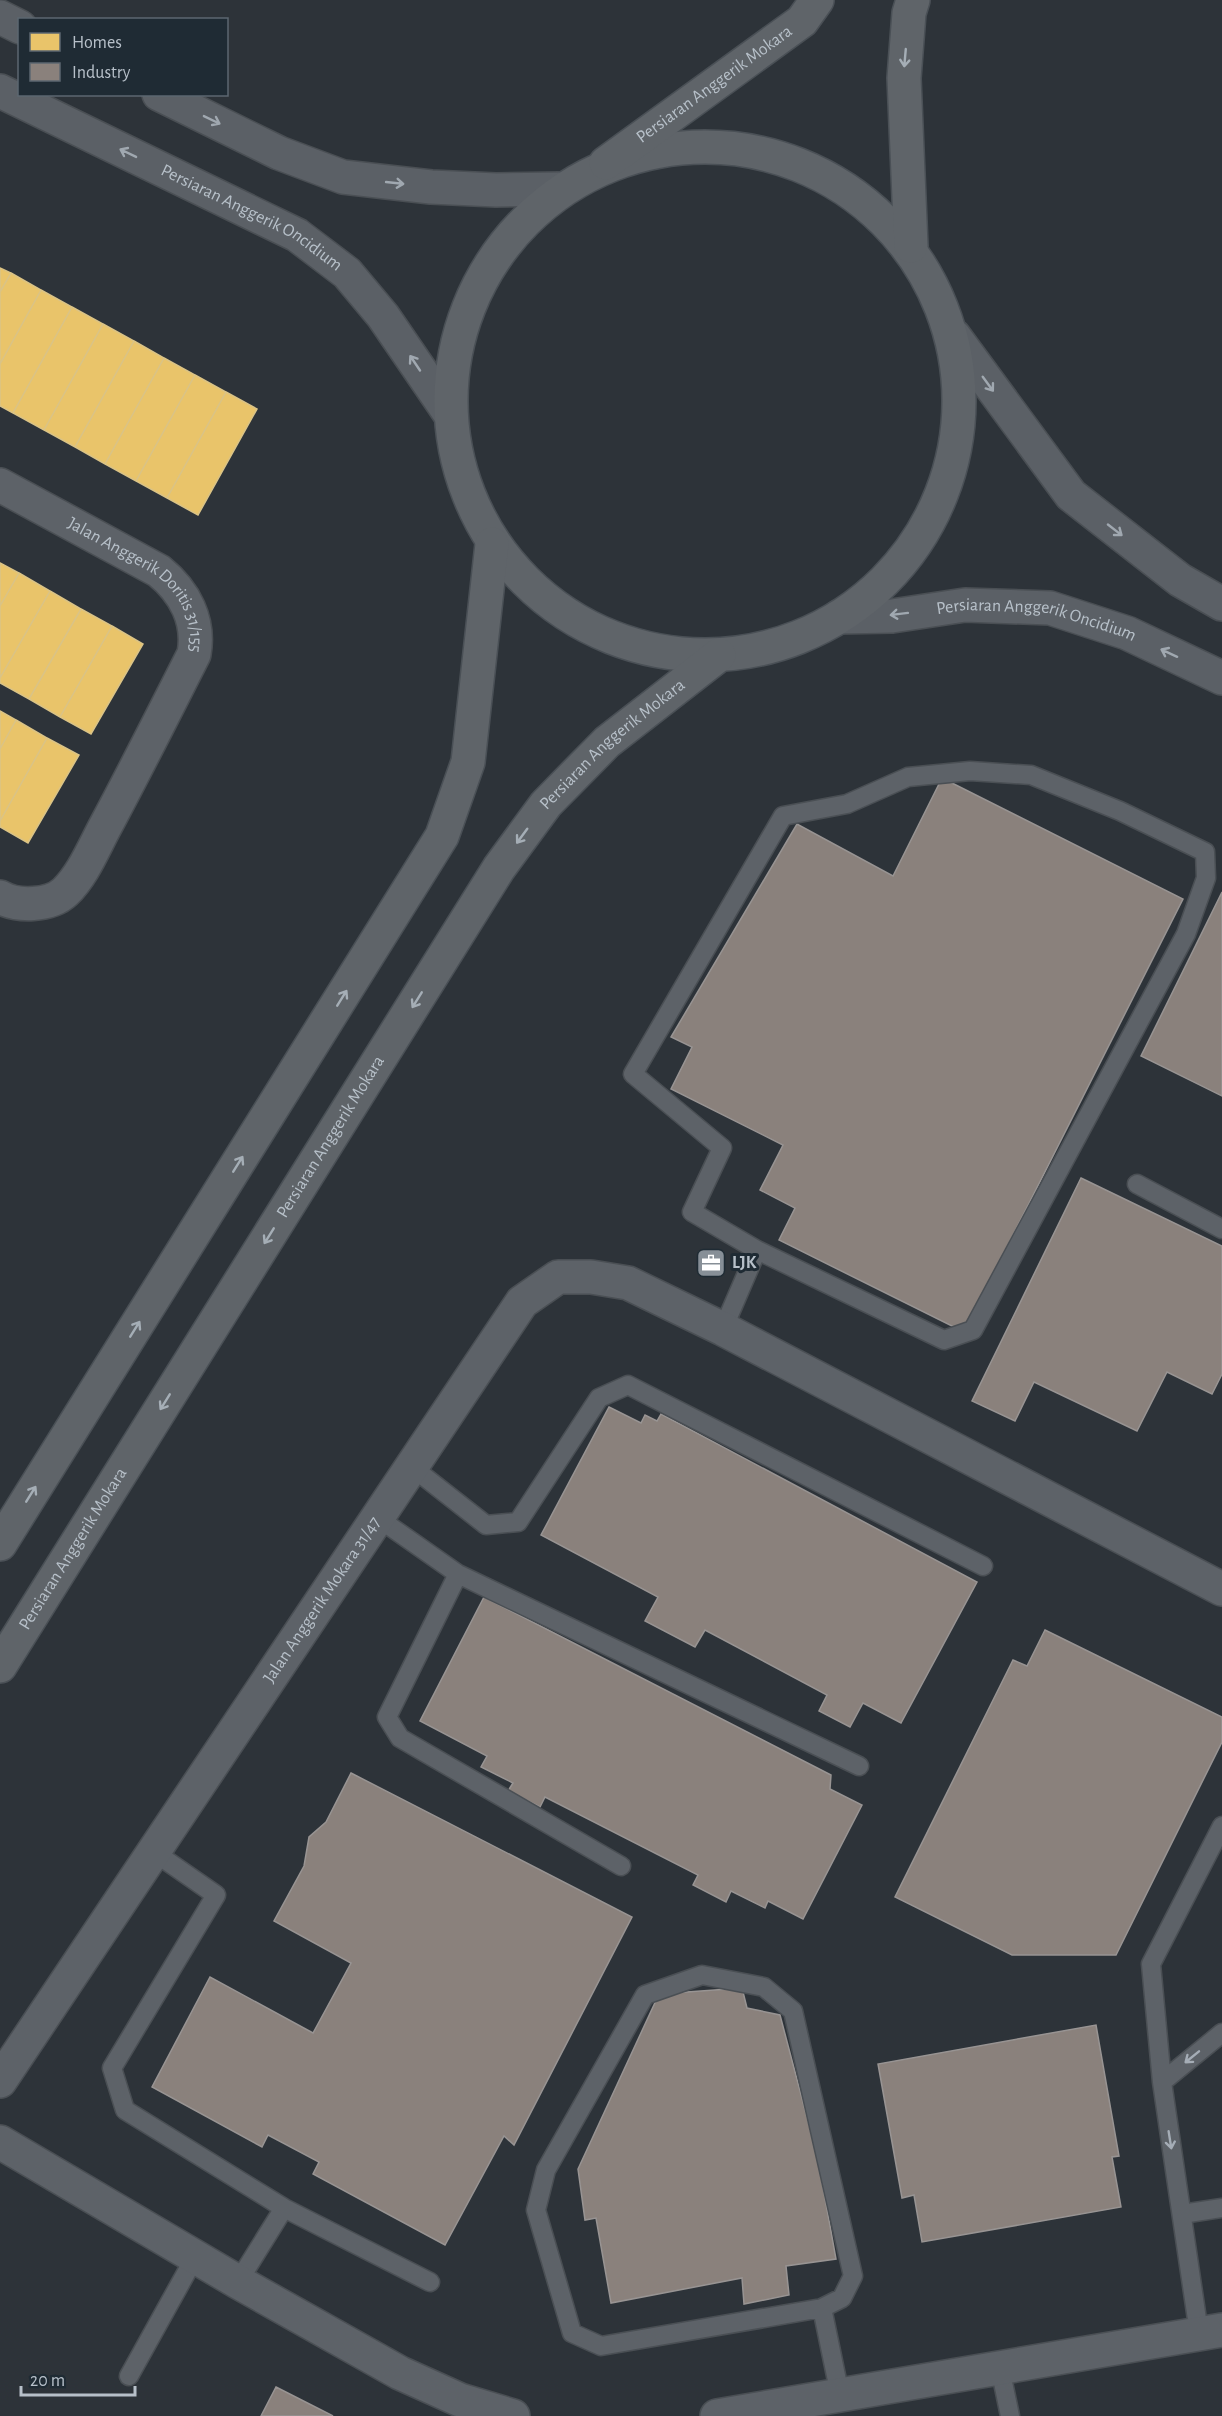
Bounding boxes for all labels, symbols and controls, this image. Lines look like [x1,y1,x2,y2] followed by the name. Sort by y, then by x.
[18,18,228,96] legend
[633,22,796,147] street label: Persiaran Anggerik Mokara
[72,34,122,52] text: Homes
[899,47,910,67] one-way arrow
[72,64,131,82] text: Industry
[203,115,221,126] one-way arrow
[119,147,137,159] one-way arrow
[158,161,345,275] street label: Persiaran Anggerik Oncidium
[384,178,404,189] one-way arrow
[409,355,421,371] one-way arrow
[982,375,994,391] one-way arrow
[65,514,204,653] street label: Jalan Anggerik Doritis 31/155
[1107,523,1123,536] one-way arrow
[935,596,1139,645] street label: Persiaran Anggerik Oncidium
[890,609,909,620] one-way arrow
[1161,646,1179,658] one-way arrow
[537,676,688,813] street label: Persiaran Anggerik Mokara
[516,827,528,843] one-way arrow
[336,990,348,1007] one-way arrow
[410,991,422,1008] one-way arrow
[274,1053,388,1221] street label: Persiaran Anggerik Mokara
[232,1155,245,1172] one-way arrow
[262,1227,274,1244] one-way arrow
[695,1247,727,1279] office icon: LJK
[732,1254,757,1272] place label: LJK
[129,1321,141,1338] one-way arrow
[159,1393,171,1410] one-way arrow
[16,1465,130,1633] street label: Persiaran Anggerik Mokara
[25,1486,37,1503] one-way arrow
[260,1514,384,1686] street label: Jalan Anggerik Mokara 31/47
[1184,2051,1200,2064] one-way arrow
[1165,2129,1176,2149] one-way arrow
[21,2359,135,2397] scale bar
[30,2372,65,2390] text: 20 m

